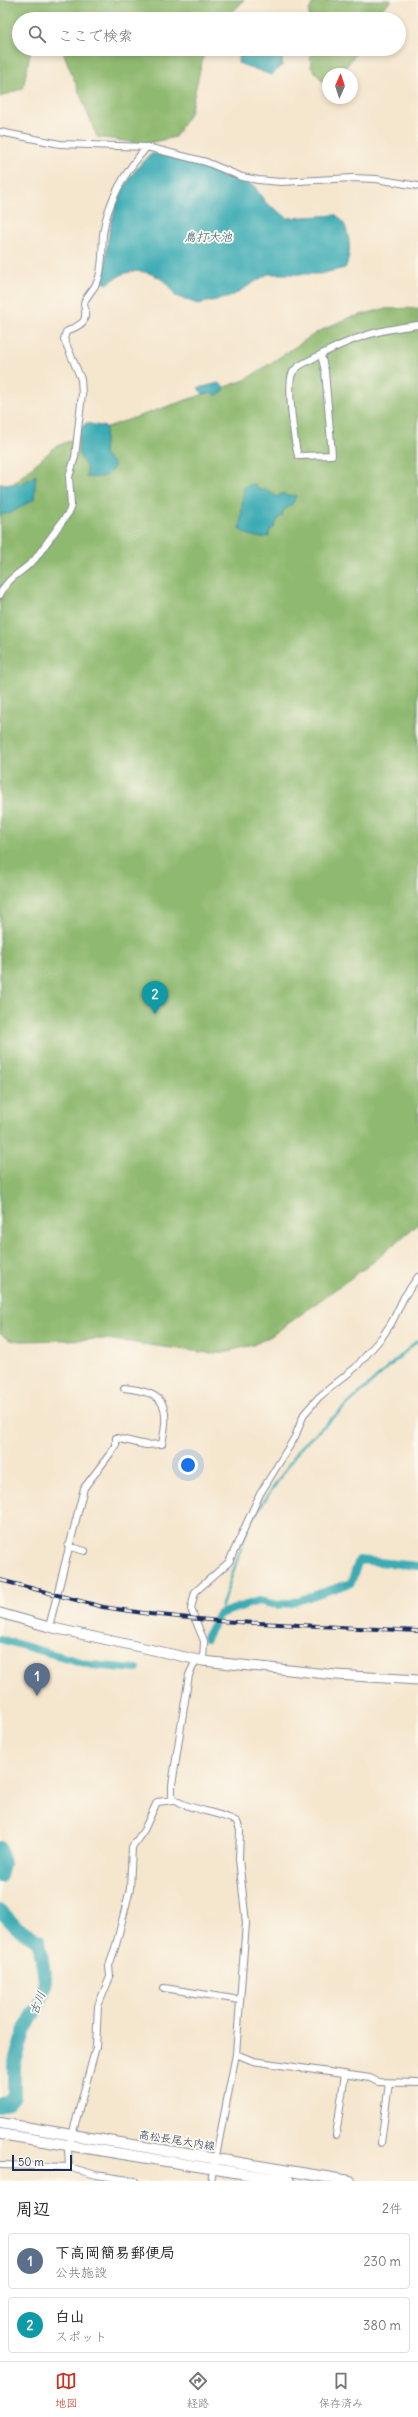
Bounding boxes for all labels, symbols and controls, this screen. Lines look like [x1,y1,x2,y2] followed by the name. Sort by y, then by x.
[12,12,406,56] search box
[26,23,48,45] icon: search
[58,26,133,45] text: ここで検索
[322,68,358,104] north arrow
[184,229,233,244] water label: 鳥打大池
[142,981,168,1014] pin: 2
[178,1455,198,1475] your location
[24,1663,50,1696] pin: 1
[26,1989,48,2017] water label: 古川
[138,2127,216,2153] street label: 高松長尾大内線
[12,2153,72,2172] scale bar
[18,2155,44,2169] text: 50 m
[16,2198,50,2220] text: 周辺
[382,2200,402,2217] text: 2件
[55,2243,175,2262] text: 下高岡簡易郵便局
[27,2253,33,2270] text: 1
[363,2253,401,2270] text: 230 m
[55,2264,107,2281] text: 公共施設
[55,2307,85,2326] text: 白山
[26,2317,34,2334] text: 2
[363,2317,401,2334] text: 380 m
[55,2328,107,2345] text: スポット
[55,2370,77,2410] tab: 地図
[187,2370,209,2410] tab: 経路
[319,2370,363,2410] tab: 保存済み

